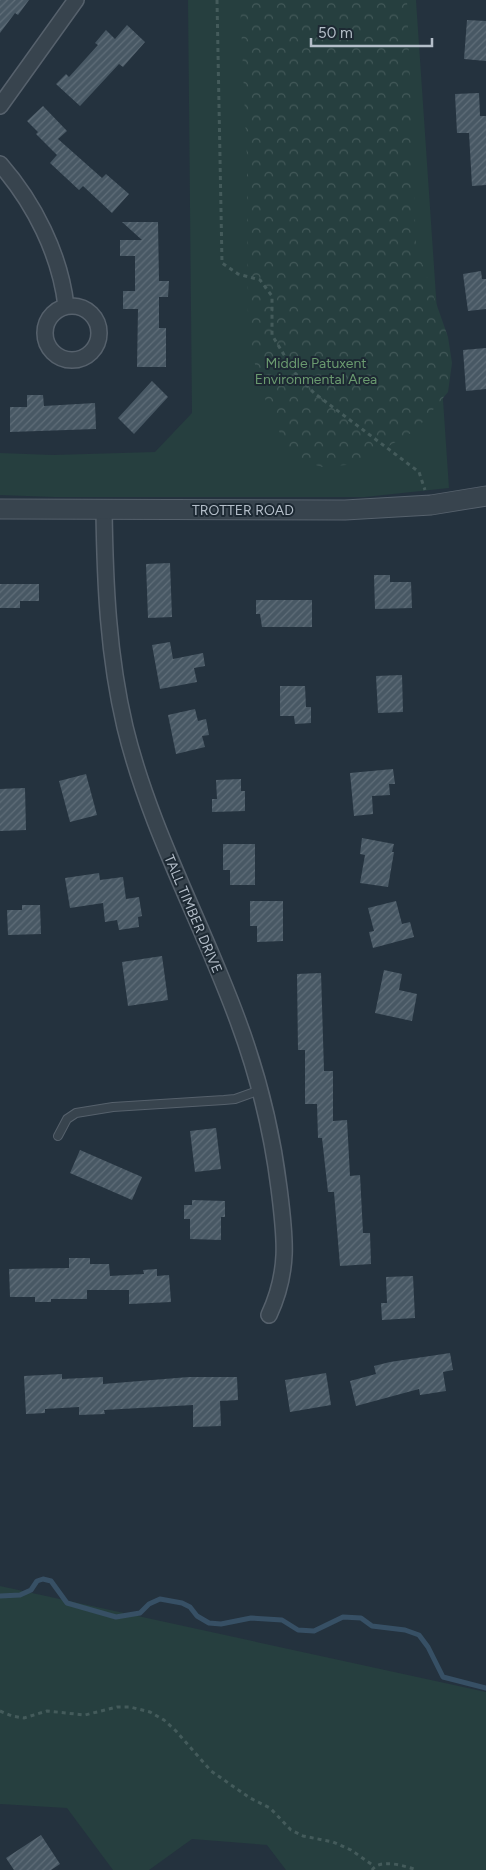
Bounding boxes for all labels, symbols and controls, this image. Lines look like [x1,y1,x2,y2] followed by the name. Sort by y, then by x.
[311,15,432,47] scale bar
[318,24,353,42] text: 50 m
[255,355,377,388] park label: Middle Patuxent Environmental Area
[192,502,294,519] street label: TROTTER ROAD
[160,852,226,976] street label: TALL TIMBER DRIVE

